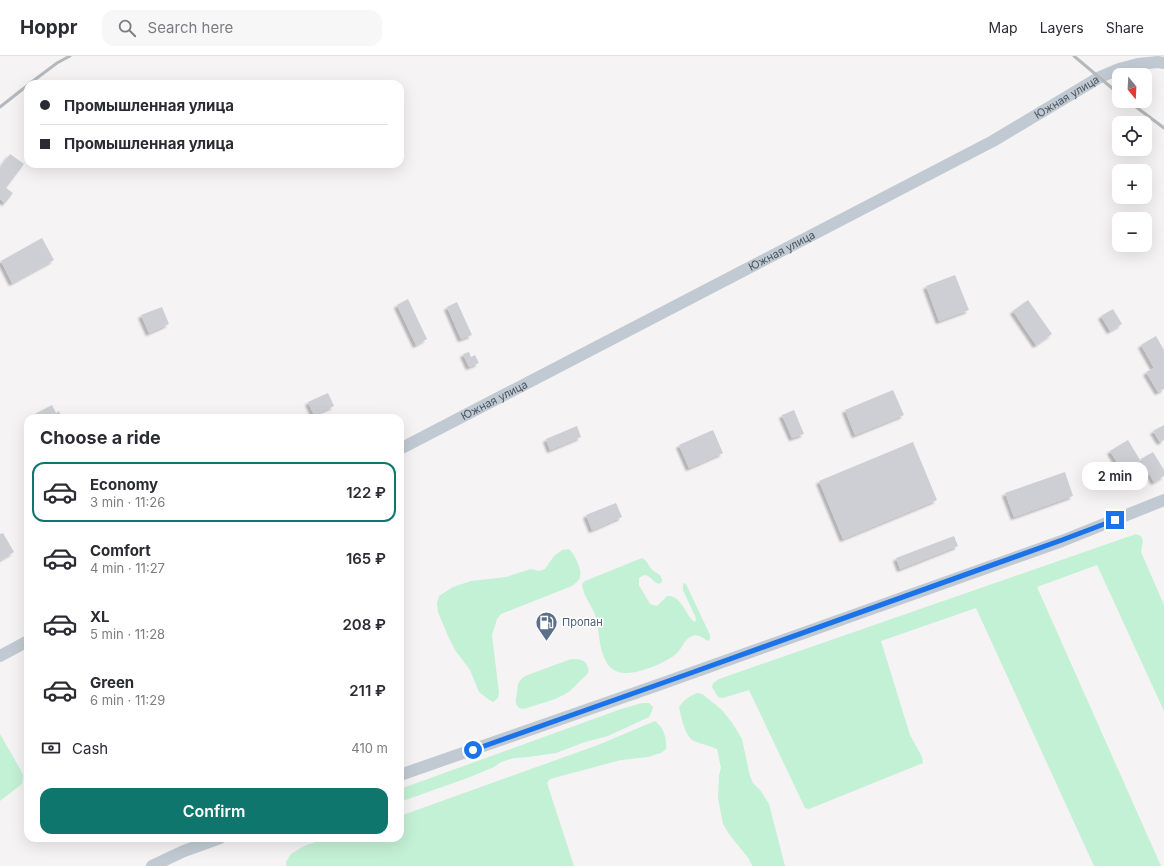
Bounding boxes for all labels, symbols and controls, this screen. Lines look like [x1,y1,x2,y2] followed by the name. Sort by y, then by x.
[102,10,382,46] search box
[20,16,78,39] text: Hoppr
[116,17,138,39] icon: search
[148,18,233,37] text: Search here
[989,19,1018,36] text: Map
[1040,19,1084,36] text: Layers
[1106,19,1144,36] text: Share
[1112,68,1152,108] north arrow
[1112,68,1152,252] map controls
[1032,72,1102,122] street label: Южная улица
[64,96,234,115] text: Промышленная улица
[1112,116,1152,156] button: locate
[64,134,234,153] text: Промышленная улица
[1112,164,1152,204] button: +
[1112,212,1152,252] button: −
[746,228,817,274] street label: Южная улица
[458,377,530,423] street label: Южная улица
[40,427,161,448] text: Choose a ride
[1082,462,1148,490] callout: 2 min
[1098,468,1132,484] text: 2 min
[42,474,78,510] icon: car
[90,475,158,494] text: Economy
[346,483,386,502] text: 122 ₽
[90,494,165,510] text: 3 min · 11:26
[1106,511,1124,529] route end
[42,540,78,576] icon: car
[90,541,151,560] text: Comfort
[346,549,386,568] text: 165 ₽
[90,560,165,576] text: 4 min · 11:27
[42,606,78,642] icon: car
[90,607,110,626] text: XL
[533,609,559,642] fuel station icon: Пропан
[342,615,386,634] text: 208 ₽
[562,615,603,629] place label: Пропан
[90,626,165,642] text: 5 min · 11:28
[42,672,78,708] icon: car
[90,673,134,692] text: Green
[349,681,386,700] text: 211 ₽
[90,692,165,708] text: 6 min · 11:29
[40,737,62,759] icon: cash
[72,739,108,758] text: Cash
[351,740,388,756] text: 410 m
[464,741,482,759] route start
[40,788,388,834] button: Confirm

